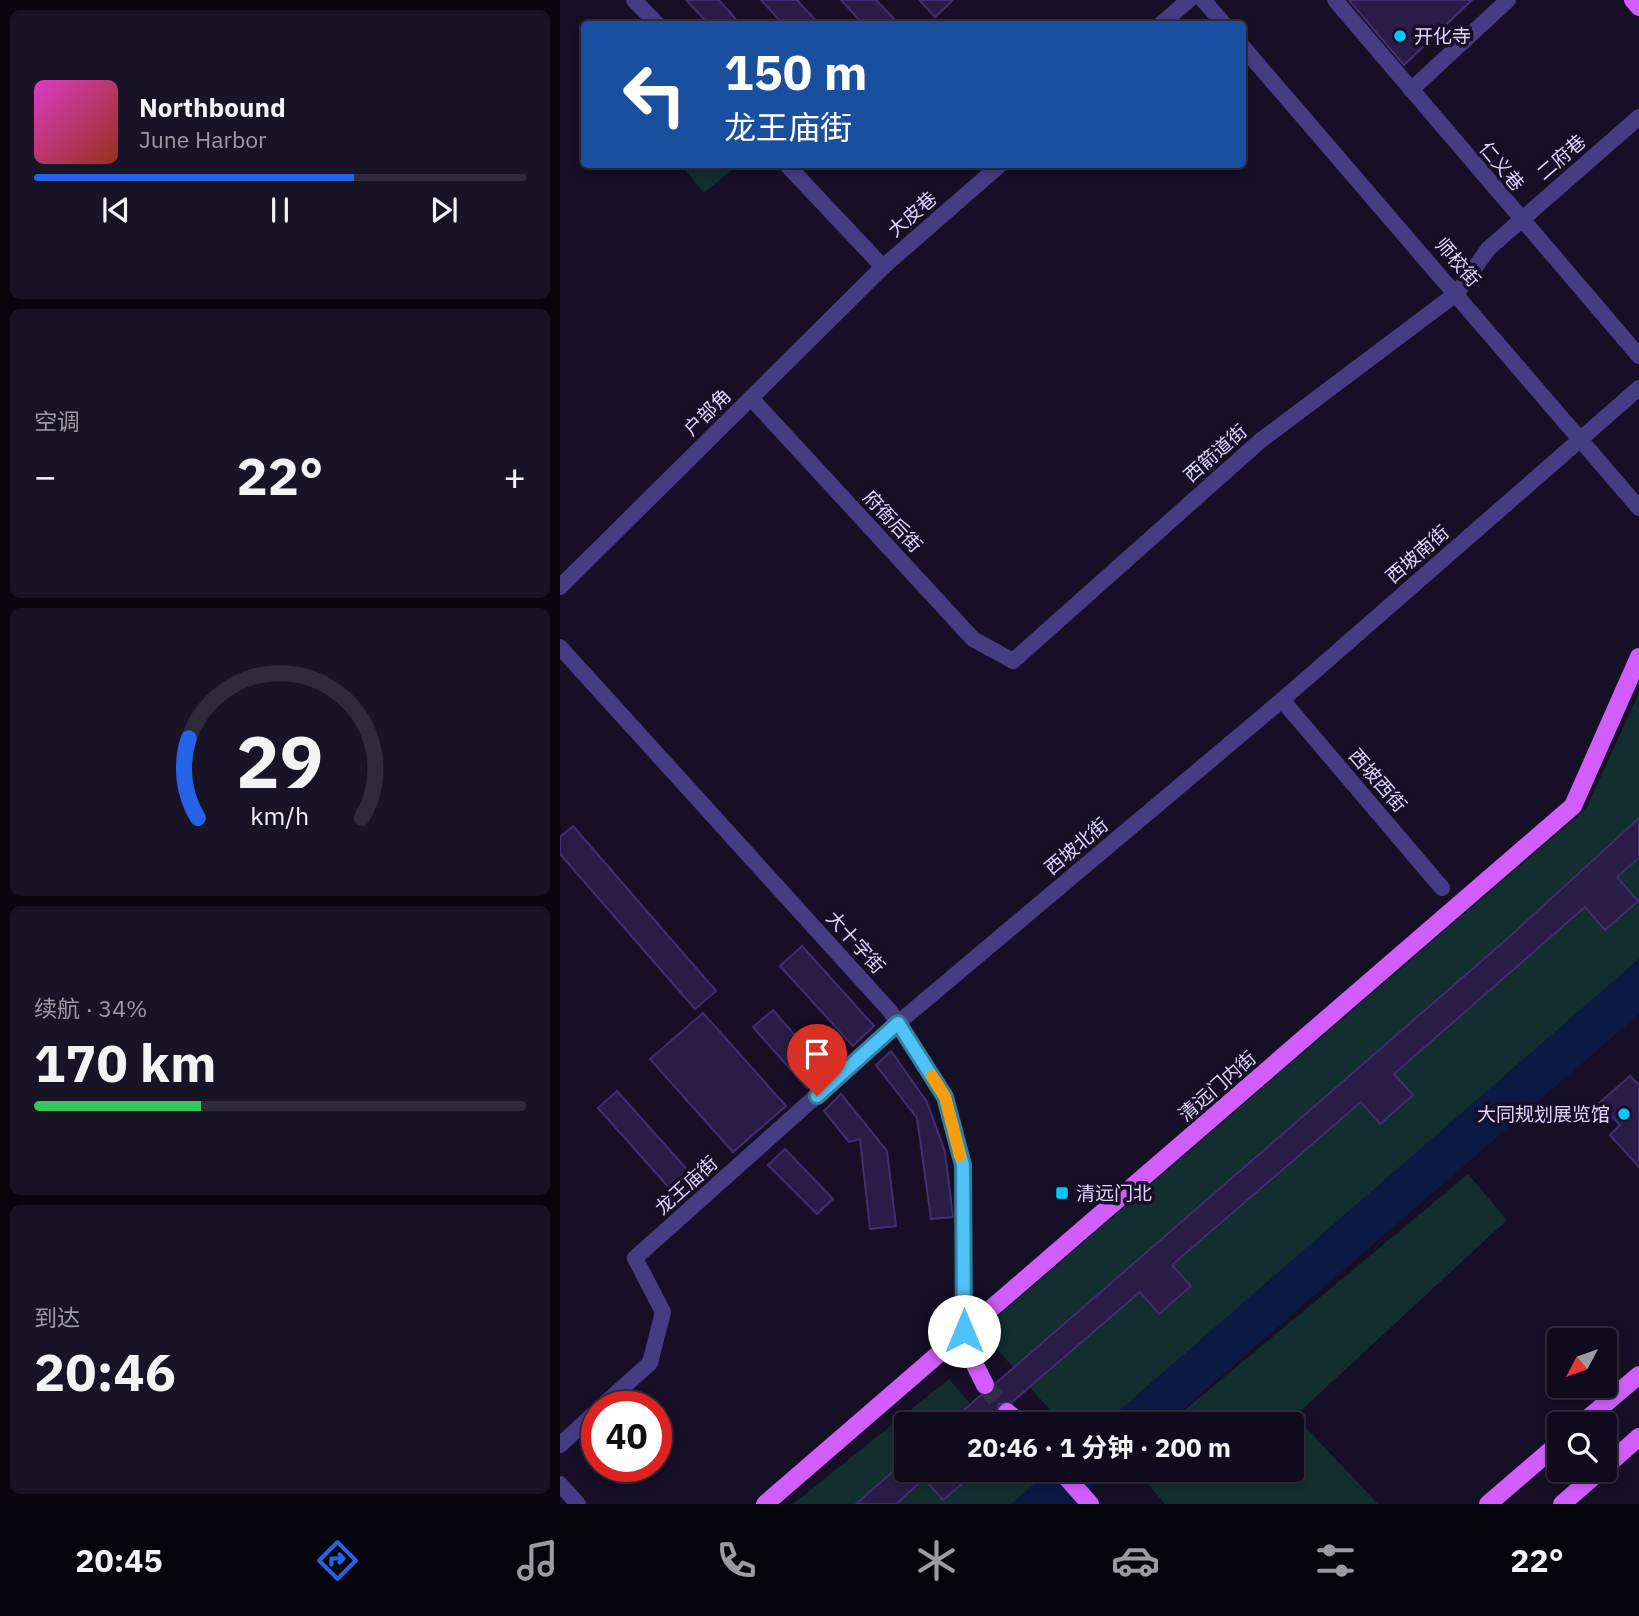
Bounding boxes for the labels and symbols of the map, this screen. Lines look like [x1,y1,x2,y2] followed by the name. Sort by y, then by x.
[1414,24,1471,48] place label: 开化寺
[1392,28,1408,44] marker: 开化寺
[1532,129,1590,185] street label: 二府巷
[1474,136,1530,196] street label: 仁义巷
[883,186,941,242] street label: 大皮巷
[1430,233,1486,291] street label: 师校街
[678,383,736,441] street label: 户部角
[1178,419,1252,487] street label: 西箭道街
[858,485,928,557] street label: 府衙后街
[1380,520,1454,588] street label: 西坡南街
[1344,743,1412,817] street label: 西坡西街
[1039,812,1113,880] street label: 西坡北街
[822,906,890,978] street label: 大十字街
[787,1024,847,1096] pin
[1173,1046,1261,1126] street label: 清远门内街
[1477,1102,1610,1126] place label: 大同规划展览馆
[1616,1106,1632,1122] marker: 大同规划展览馆
[650,1151,722,1219] street label: 龙王庙街
[1076,1181,1152,1205] place label: 清远门北
[1054,1185,1070,1201] marker: 清远门北
[927,1294,1001,1368] position arrow
[1547,1328,1617,1398] north arrow
[581,1391,672,1482] speed limit sign: 40

